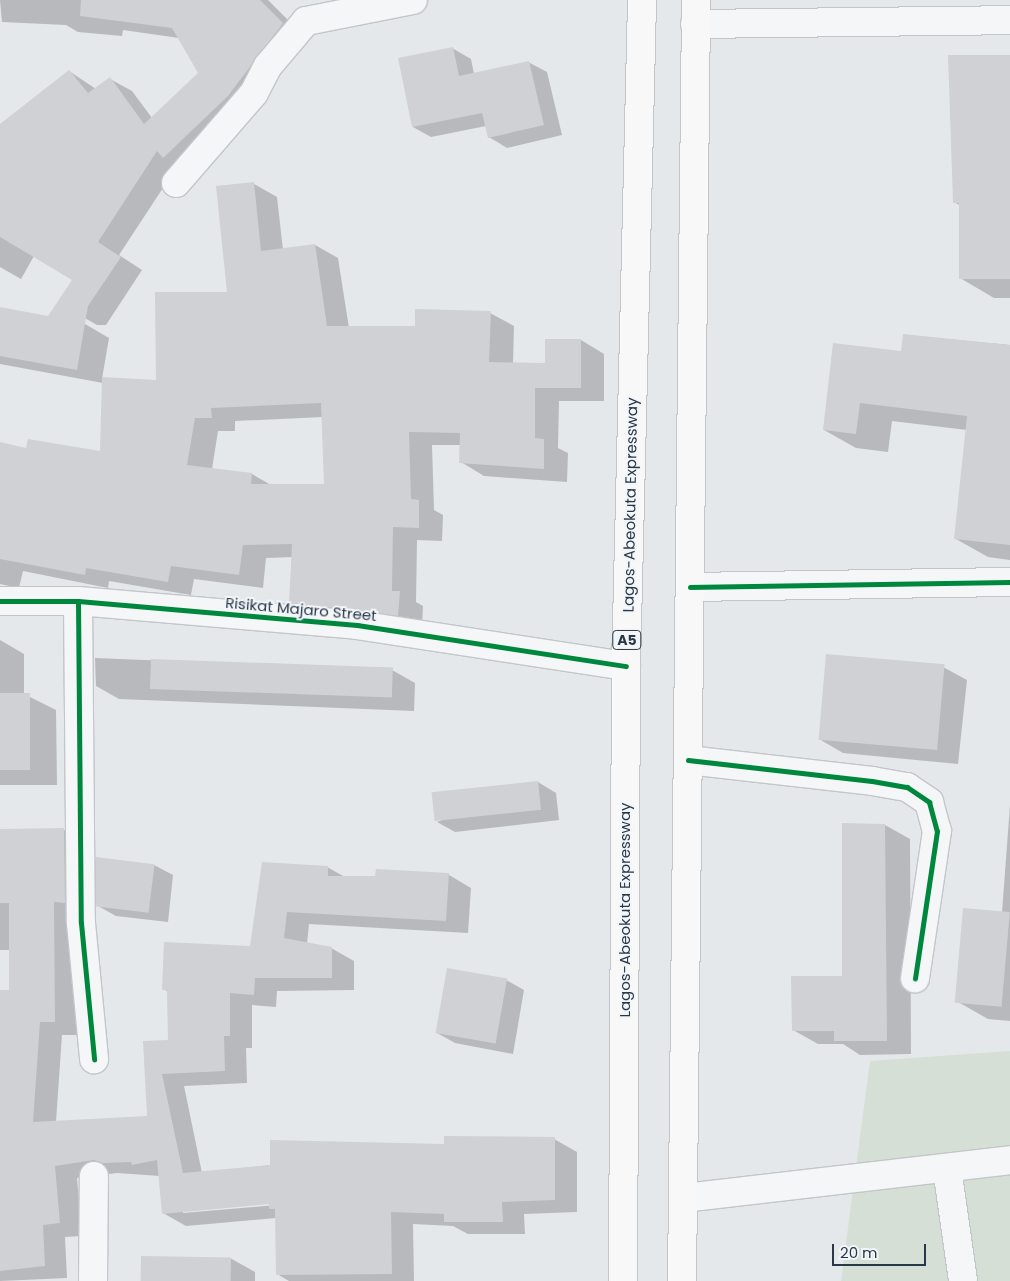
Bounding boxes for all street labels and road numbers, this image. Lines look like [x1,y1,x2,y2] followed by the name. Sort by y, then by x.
[619,397,641,613] street label: Lagos-Abeokuta Expressway
[225,593,377,625] street label: Risikat Majaro Street
[612,628,642,652] road number: A5
[616,803,634,1017] street label: Lagos-Abeokuta Expressway

